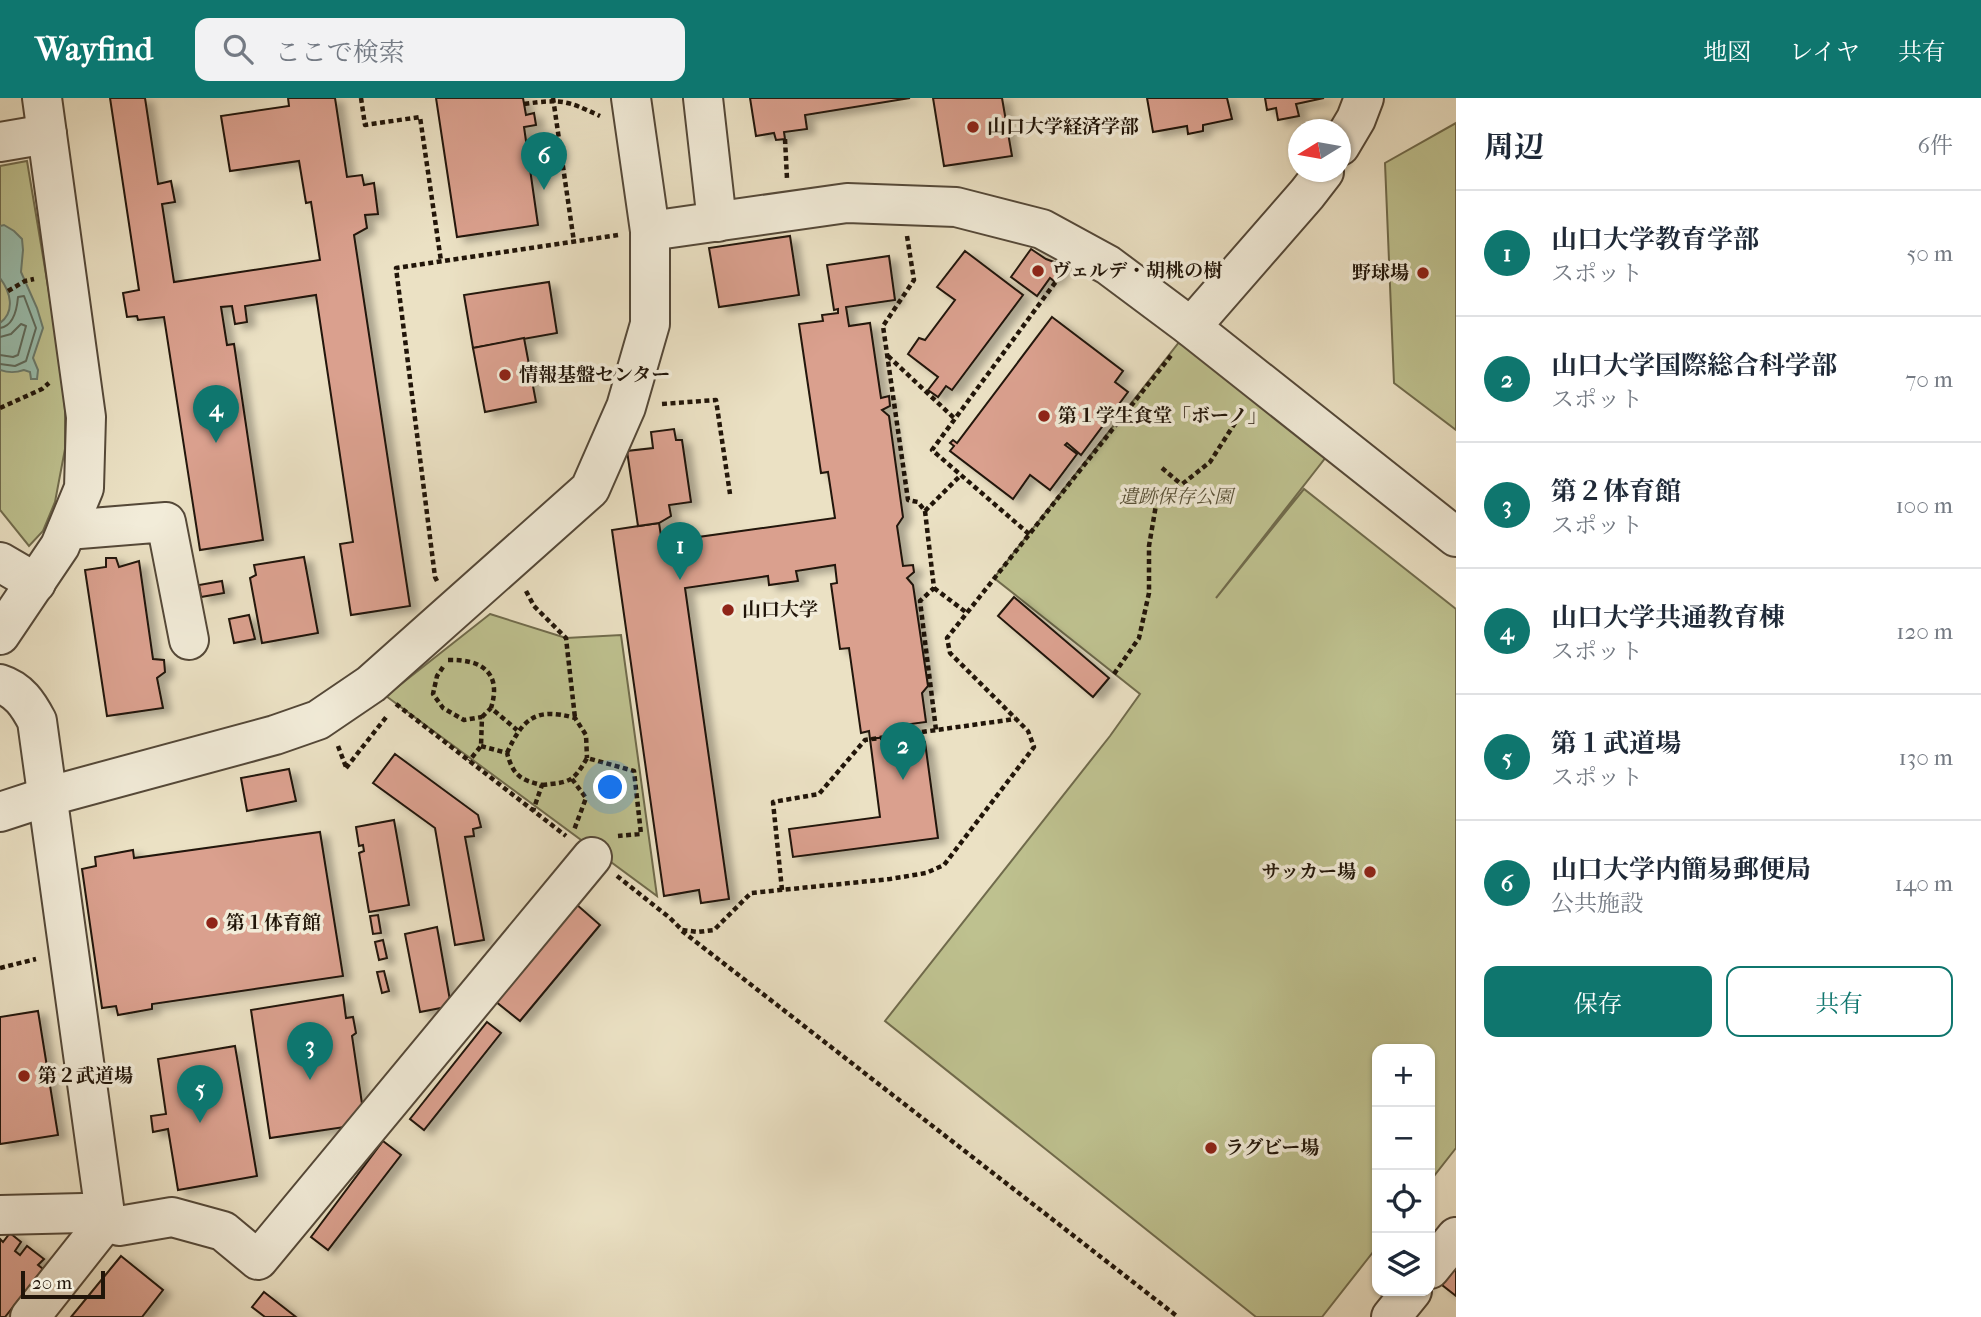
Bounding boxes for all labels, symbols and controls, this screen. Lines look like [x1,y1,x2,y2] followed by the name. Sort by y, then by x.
[195,18,685,81] search box
[35,30,153,69] text: Wayfind
[219,30,257,68] icon: search
[275,37,405,68] text: ここで検索
[1703,38,1751,66] text: 地図
[1789,38,1860,66] text: レイヤ
[1898,38,1946,66] text: 共有
[987,116,1139,138] place label: 山口大学経済学部
[965,119,981,135] marker: 山口大学経済学部
[1288,119,1351,182] north arrow
[1484,130,1544,165] text: 周辺
[521,132,567,190] pin: 6
[1918,132,1953,159] text: 6件
[1551,224,1759,255] text: 山口大学教育学部
[1503,240,1511,267] text: 1
[1906,240,1953,267] text: 50 m
[1052,260,1223,282] place label: ヴェルデ・胡桃の樹
[1551,260,1643,287] text: スポット
[1352,262,1409,284] place label: 野球場
[1030,263,1046,279] marker: ヴェルデ・胡桃の樹
[1415,265,1431,281] marker: 野球場
[1551,350,1837,381] text: 山口大学国際総合科学部
[519,364,670,386] place label: 情報基盤センター
[1501,366,1513,393] text: 2
[1905,366,1953,393] text: 70 m
[497,367,513,383] marker: 情報基盤センター
[193,385,239,443] pin: 4
[1551,386,1643,413] text: スポット
[1058,405,1267,427] place label: 第１学生食堂「ボーノ」
[1036,408,1052,424] marker: 第１学生食堂「ボーノ」
[1551,476,1681,507] text: 第２体育館
[1119,486,1236,508] park label: 遺跡保存公園
[1502,492,1512,519] text: 3
[1895,492,1953,519] text: 100 m
[1551,512,1643,539] text: スポット
[657,522,703,580] pin: 1
[742,599,818,621] place label: 山口大学
[720,602,736,618] marker: 山口大学
[1551,602,1785,633] text: 山口大学共通教育棟
[1500,618,1514,645] text: 4
[1896,618,1953,645] text: 120 m
[1551,638,1643,665] text: スポット
[880,722,926,780] pin: 2
[1551,728,1681,759] text: 第１武道場
[1502,744,1512,771] text: 5
[1899,744,1953,771] text: 130 m
[1551,764,1643,791] text: スポット
[593,770,627,804] your location
[1551,854,1811,885] text: 山口大学内簡易郵便局
[1261,861,1356,883] place label: サッカー場
[1362,864,1378,880] marker: サッカー場
[1501,870,1513,897] text: 6
[1894,870,1953,897] text: 140 m
[1551,890,1643,917] text: 公共施設
[226,912,321,934] place label: 第１体育館
[204,915,220,931] marker: 第１体育館
[1484,966,1712,1037] button: 保存
[1726,966,1953,1037] button: 共有
[287,1022,333,1080] pin: 3
[1372,1044,1435,1296] map controls
[1372,1044,1435,1107] button: +
[38,1065,133,1087] place label: 第２武道場
[177,1065,223,1123] pin: 5
[16,1068,32,1084] marker: 第２武道場
[1372,1107,1435,1170] button: −
[1225,1137,1319,1159] place label: ラグビー場
[1203,1140,1219,1156] marker: ラグビー場
[1372,1170,1435,1233] button: locate
[1372,1233,1435,1296] button: layers
[21,1268,105,1300] scale bar
[32,1272,72,1294] text: 20 m

